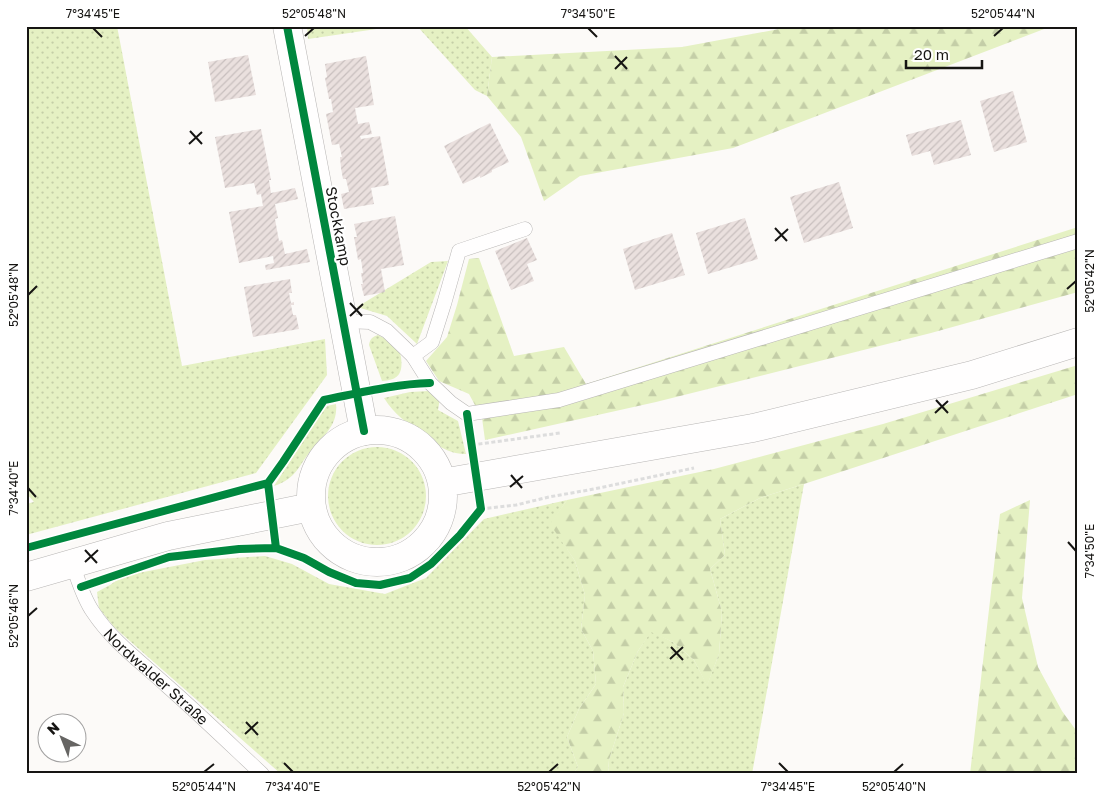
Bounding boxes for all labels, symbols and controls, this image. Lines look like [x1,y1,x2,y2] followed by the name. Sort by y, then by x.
[66,6,120,21] text: 7°34'45"E
[282,6,346,21] text: 52°05'48"N
[561,6,615,21] text: 7°34'50"E
[971,6,1035,21] text: 52°05'44"N
[906,38,983,70] scale bar
[914,45,949,63] text: 20 m
[323,185,355,267] street label: Stockkamp
[1082,249,1097,313] text: 52°05'42"N
[6,263,21,327] text: 52°05'48"N
[6,461,21,515] text: 7°34'40"E
[1082,524,1097,578] text: 7°34'50"E
[6,584,21,648] text: 52°05'46"N
[100,624,213,728] street label: Nordwalder Straße
[38,712,88,762] north arrow
[43,718,62,738] text: N
[172,779,236,794] text: 52°05'44"N
[266,779,320,794] text: 7°34'40"E
[517,779,581,794] text: 52°05'42"N
[761,779,815,794] text: 7°34'45"E
[862,779,926,794] text: 52°05'40"N

